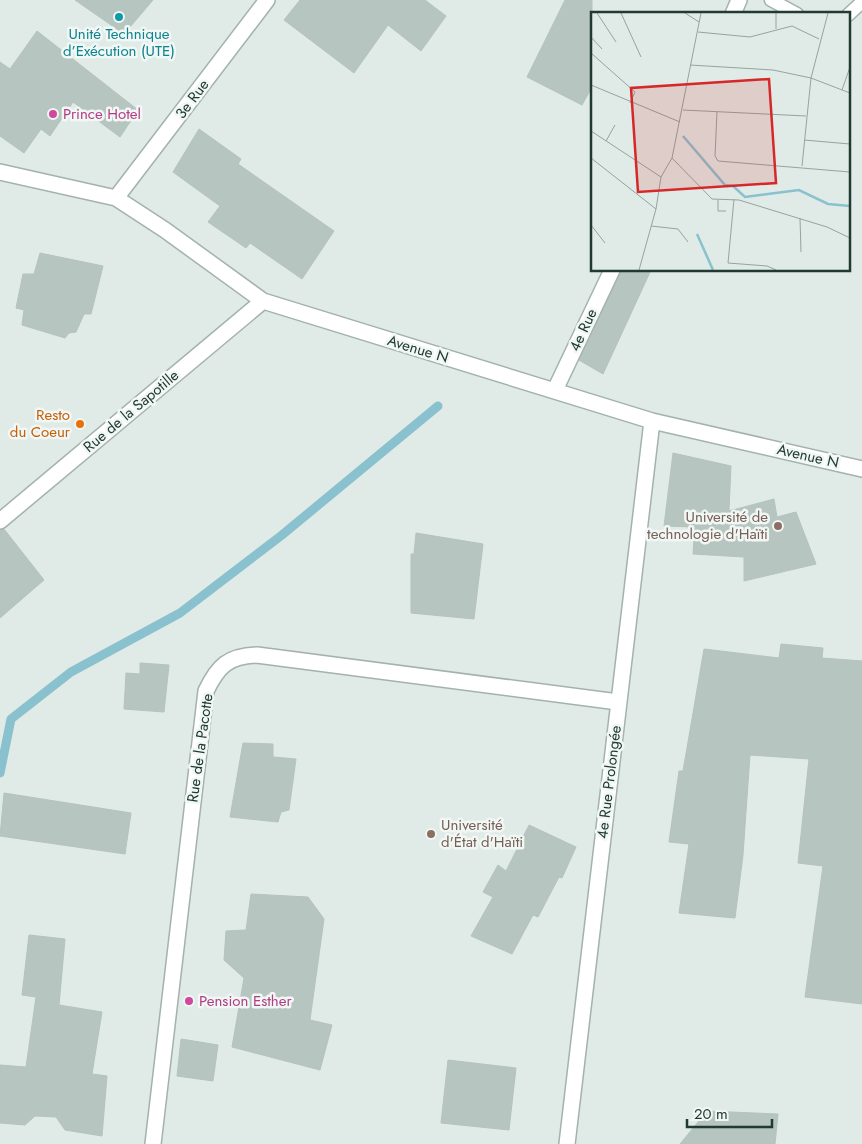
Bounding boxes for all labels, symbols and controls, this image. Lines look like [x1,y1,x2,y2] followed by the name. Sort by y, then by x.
[113,11,125,23] marker: Unité Technique d’Exécution (UTE)
[591,12,850,271] inset map
[63,23,175,62] place label: Unité Technique d’Exécution (UTE)
[170,74,214,123] street label: 3e Rue
[63,103,141,125] place label: Prince Hotel
[47,108,59,120] marker: Prince Hotel
[564,305,603,355] street label: 4e Rue
[385,329,451,369] street label: Avenue N
[78,364,184,458] street label: Rue de la Sapotille
[10,404,71,443] place label: Resto du Coeur
[74,418,86,430] marker: Resto du Coeur
[775,438,841,474] street label: Avenue N
[647,506,768,545] place label: Université de technologie d'Haïti
[772,520,784,532] marker: Université de technologie d'Haïti
[181,692,219,804] street label: Rue de la Pacotte
[591,724,627,840] street label: 4e Rue Prolongée
[441,814,523,853] place label: Université d'État d'Haïti
[425,828,437,840] marker: Université d'État d'Haïti
[199,990,292,1012] place label: Pension Esther
[183,995,195,1007] marker: Pension Esther
[687,1096,772,1128] scale bar
[694,1103,728,1125] text: 20 m

